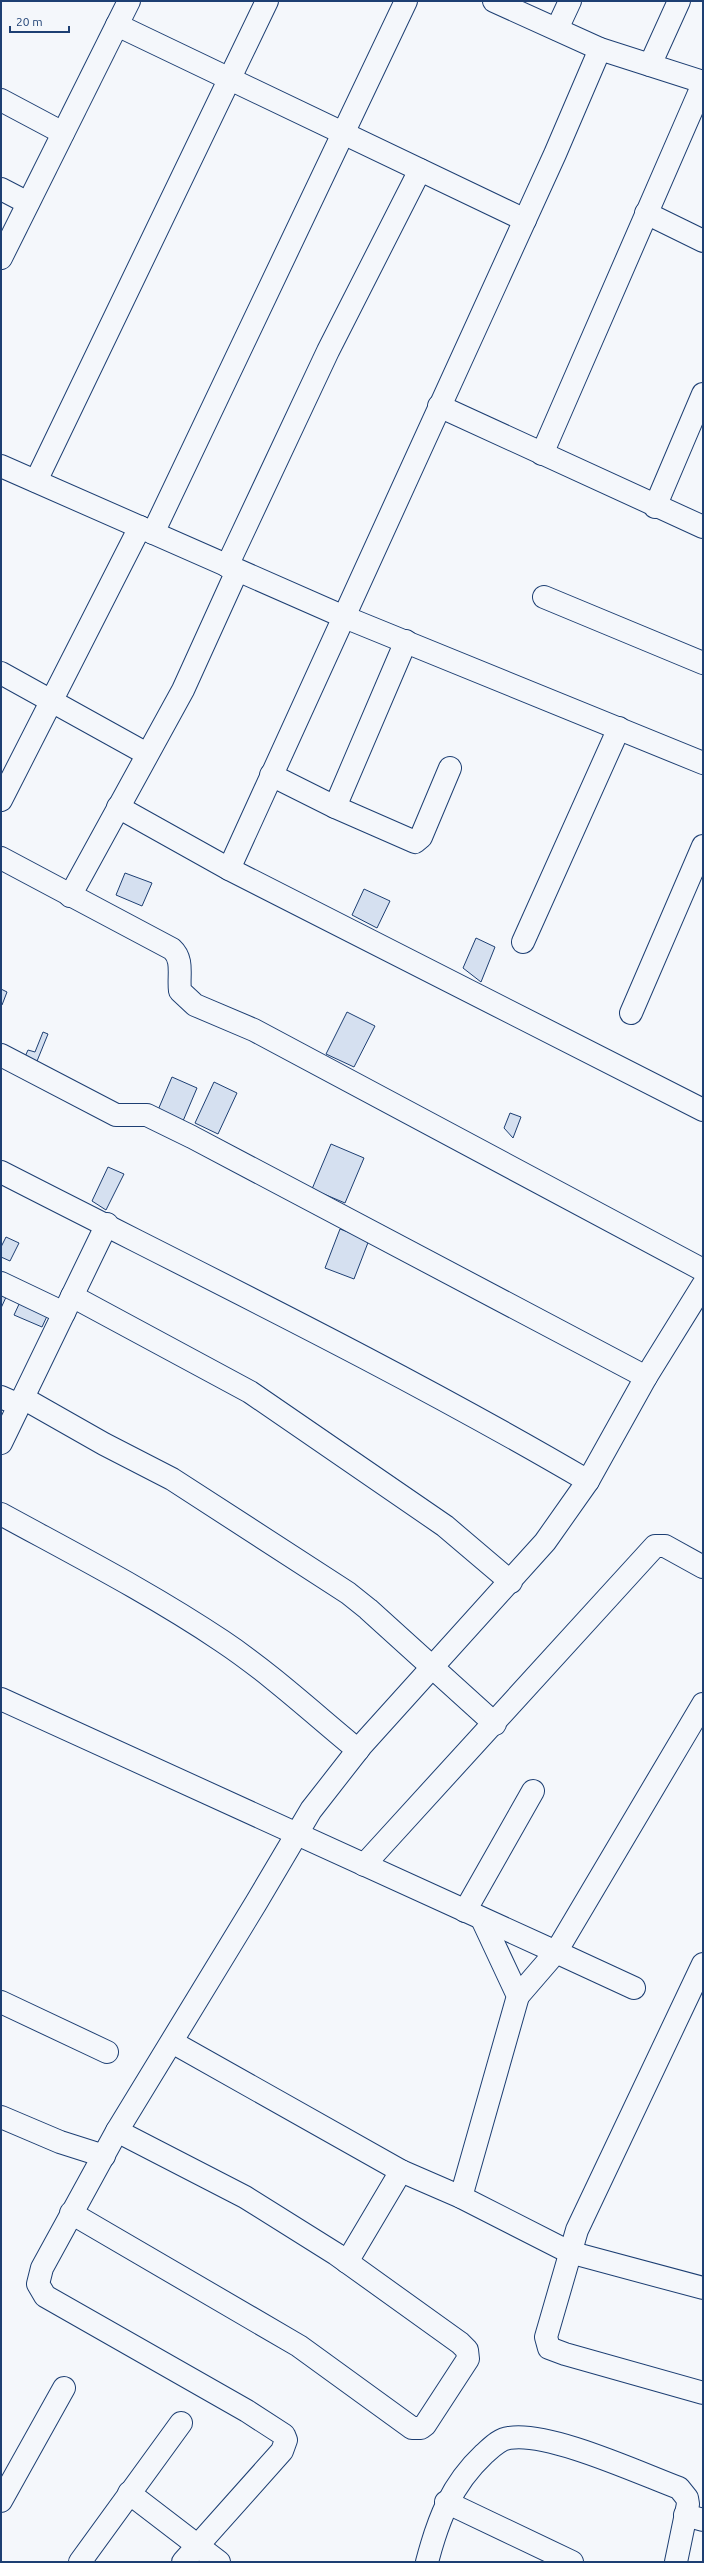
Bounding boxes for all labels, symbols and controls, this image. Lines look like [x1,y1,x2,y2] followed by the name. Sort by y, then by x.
[10,8,69,34] scale bar
[16,15,43,28] text: 20 m

